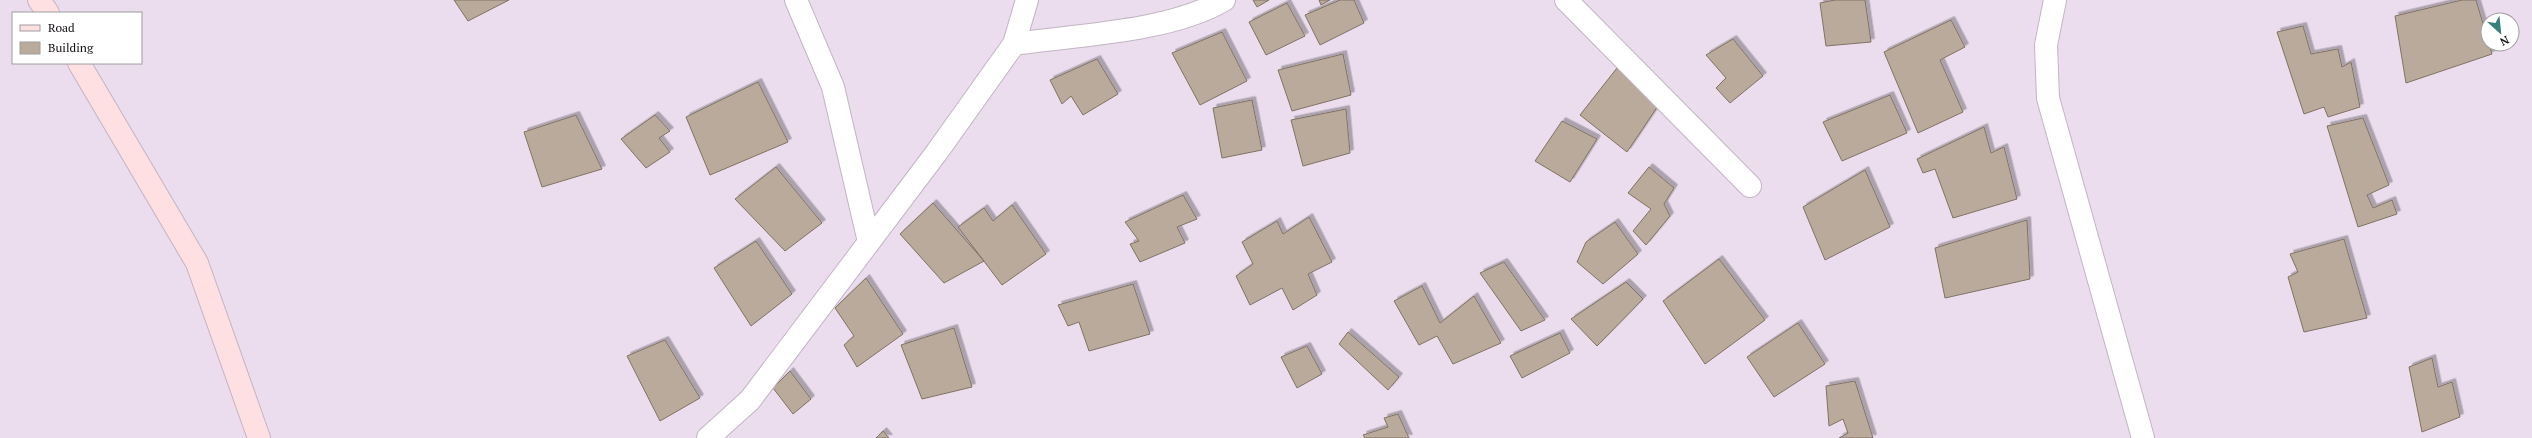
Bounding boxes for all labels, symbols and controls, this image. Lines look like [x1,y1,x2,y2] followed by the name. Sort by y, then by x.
[12,12,142,64] legend
[2480,12,2520,52] north arrow
[48,20,75,35] text: Road
[2497,33,2511,49] text: N
[48,40,94,55] text: Building

